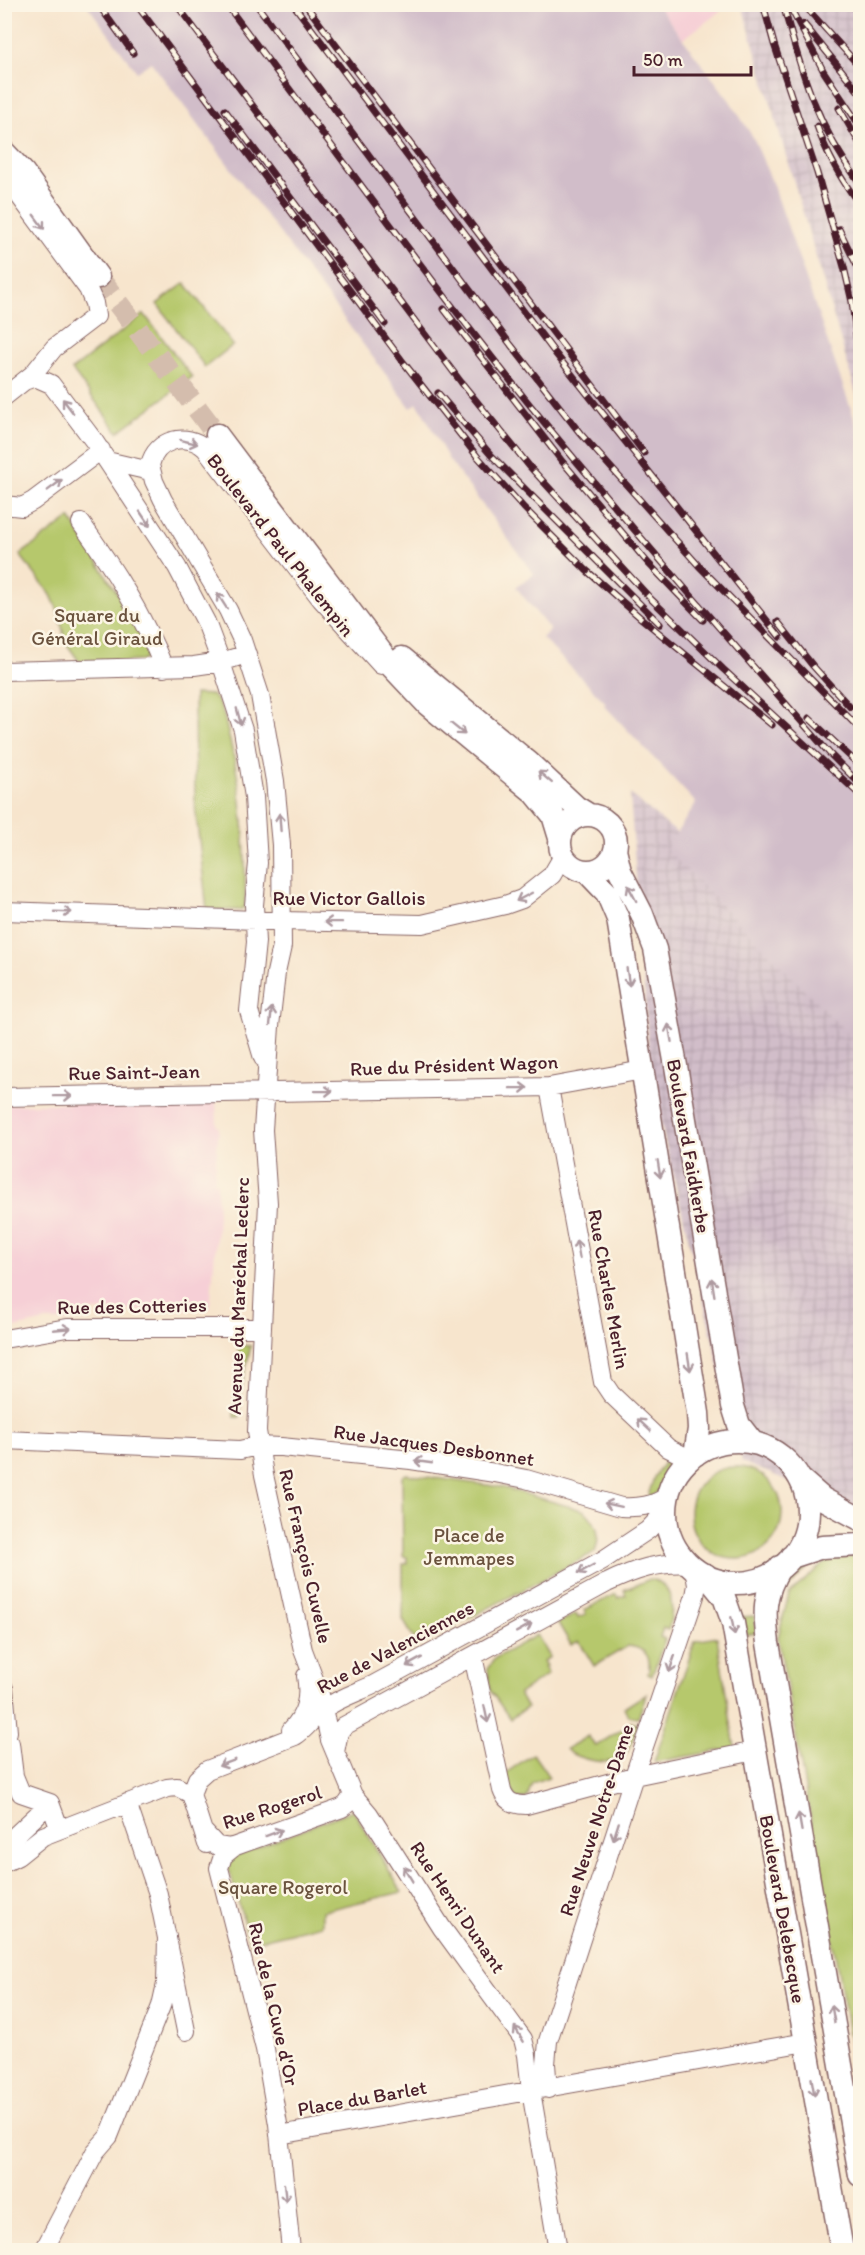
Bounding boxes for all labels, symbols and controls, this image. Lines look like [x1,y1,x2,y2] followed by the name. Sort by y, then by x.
[634,39,751,77] scale bar
[643,49,683,71] text: 50 m
[33,214,45,230] one-way arrow
[62,399,74,415] one-way arrow
[179,436,198,448] one-way arrow
[202,449,360,641] street label: Boulevard Paul Phalempin
[46,478,62,491] one-way arrow
[139,510,151,526] one-way arrow
[216,593,228,610] one-way arrow
[31,603,163,650] park label: Square du Général Giraud
[234,707,245,726] one-way arrow
[450,723,466,736] one-way arrow
[538,770,553,784] one-way arrow
[274,813,285,833] one-way arrow
[626,885,638,902] one-way arrow
[273,886,425,910] street label: Rue Victor Gallois
[516,891,533,903] one-way arrow
[52,907,72,918] one-way arrow
[323,916,343,928] one-way arrow
[622,966,633,986] one-way arrow
[266,1007,277,1027] one-way arrow
[664,1023,675,1043] one-way arrow
[350,1049,559,1081] street label: Rue du Président Wagon
[662,1057,716,1235] street label: Boulevard Faidherbe
[68,1059,200,1085] street label: Rue Saint-Jean
[508,1082,528,1094] one-way arrow
[313,1085,333,1097] one-way arrow
[52,1090,72,1102] one-way arrow
[653,1159,664,1178] one-way arrow
[222,1177,254,1415] street label: Avenue du Maréchal Leclerc
[583,1207,635,1371] street label: Rue Charles Merlin
[573,1239,584,1259] one-way arrow
[707,1278,718,1297] one-way arrow
[57,1293,207,1319] street label: Rue des Cotteries
[52,1323,71,1334] one-way arrow
[684,1351,695,1371] one-way arrow
[636,1417,651,1432] one-way arrow
[332,1419,536,1471] street label: Rue Jacques Desbonnet
[413,1457,433,1468] one-way arrow
[274,1466,338,1646] street label: Rue François Cuvelle
[603,1499,623,1510] one-way arrow
[423,1523,515,1570] park label: Place de Jemmapes
[577,1564,595,1575] one-way arrow
[312,1595,478,1699] street label: Rue de Valenciennes
[728,1615,739,1635] one-way arrow
[515,1622,533,1633] one-way arrow
[666,1654,677,1673] one-way arrow
[406,1657,424,1668] one-way arrow
[480,1704,492,1723] one-way arrow
[554,1721,638,1919] street label: Rue Neuve Notre-Dame
[218,1758,237,1769] one-way arrow
[219,1780,325,1834] street label: Rue Rogerol
[755,1813,811,2005] street label: Boulevard Delebecque
[794,1813,805,1832] one-way arrow
[610,1821,621,1840] one-way arrow
[264,1826,283,1837] one-way arrow
[405,1837,511,1978] street label: Rue Henri Dunant
[402,1866,414,1883] one-way arrow
[218,1875,348,1899] park label: Square Rogerol
[244,1920,305,2088] street label: Rue de la Cuve d'Or
[828,2005,839,2024] one-way arrow
[512,2026,525,2043] one-way arrow
[295,2075,429,2121] street label: Place du Barlet
[808,2076,819,2096] one-way arrow
[280,2182,291,2202] one-way arrow

